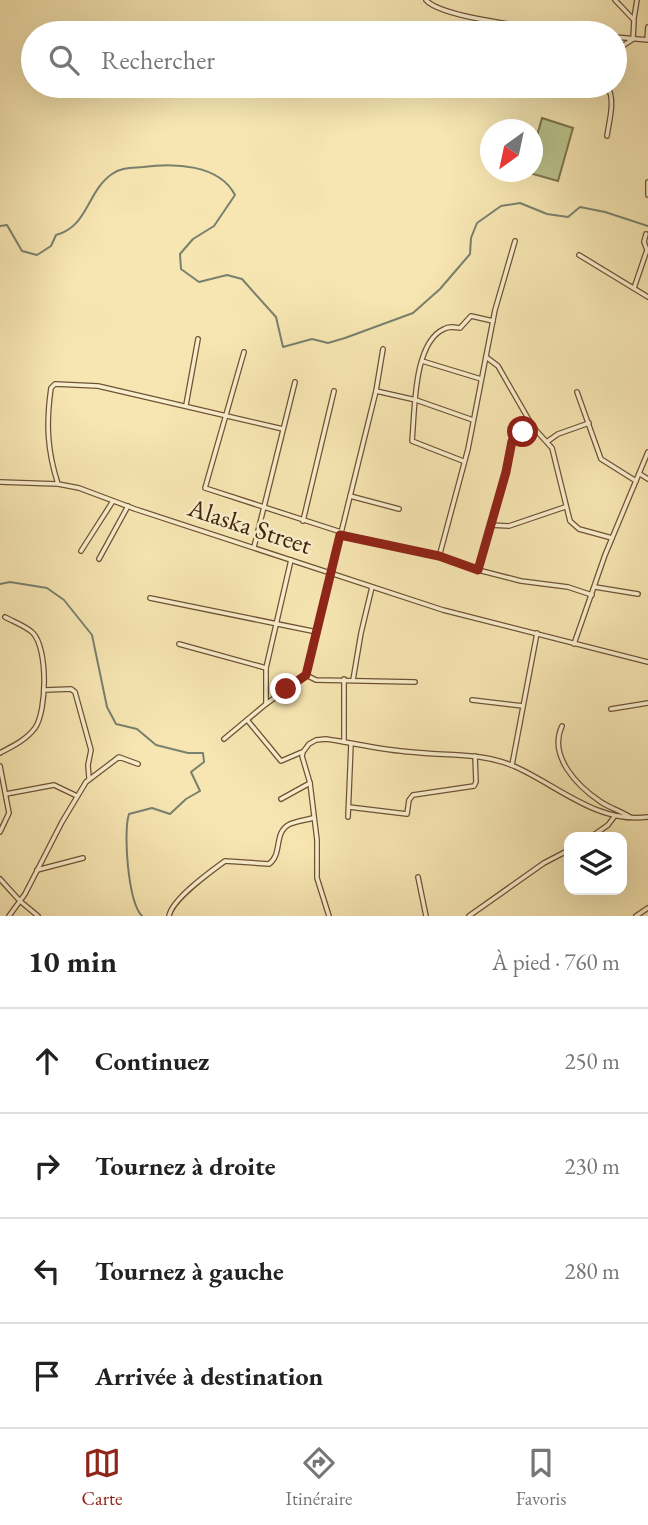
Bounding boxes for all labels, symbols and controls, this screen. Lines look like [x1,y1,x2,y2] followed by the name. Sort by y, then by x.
[21,21,627,98] search box
[45,41,83,79] icon: search
[101,43,215,77] text: Rechercher
[480,119,543,182] north arrow
[507,416,538,447] route start
[183,490,316,562] street label: Alaska Street
[270,673,301,704] route end
[564,832,627,895] map controls
[564,832,627,895] button: layers
[28,942,117,981] text: 10 min
[492,947,620,977] text: À pied · 760 m
[28,1042,66,1080] icon: ahead
[95,1044,209,1078] text: Continuez
[564,1046,620,1076] text: 250 m
[28,1147,66,1185] icon: right
[95,1149,276,1183] text: Tournez à droite
[564,1151,620,1181] text: 230 m
[28,1252,66,1290] icon: left
[95,1254,284,1288] text: Tournez à gauche
[564,1256,620,1286] text: 280 m
[28,1357,66,1395] icon: arrive
[95,1359,323,1393] text: Arrivée à destination
[82,1444,122,1511] tab: Carte
[286,1444,352,1511] tab: Itinéraire
[516,1444,566,1511] tab: Favoris

